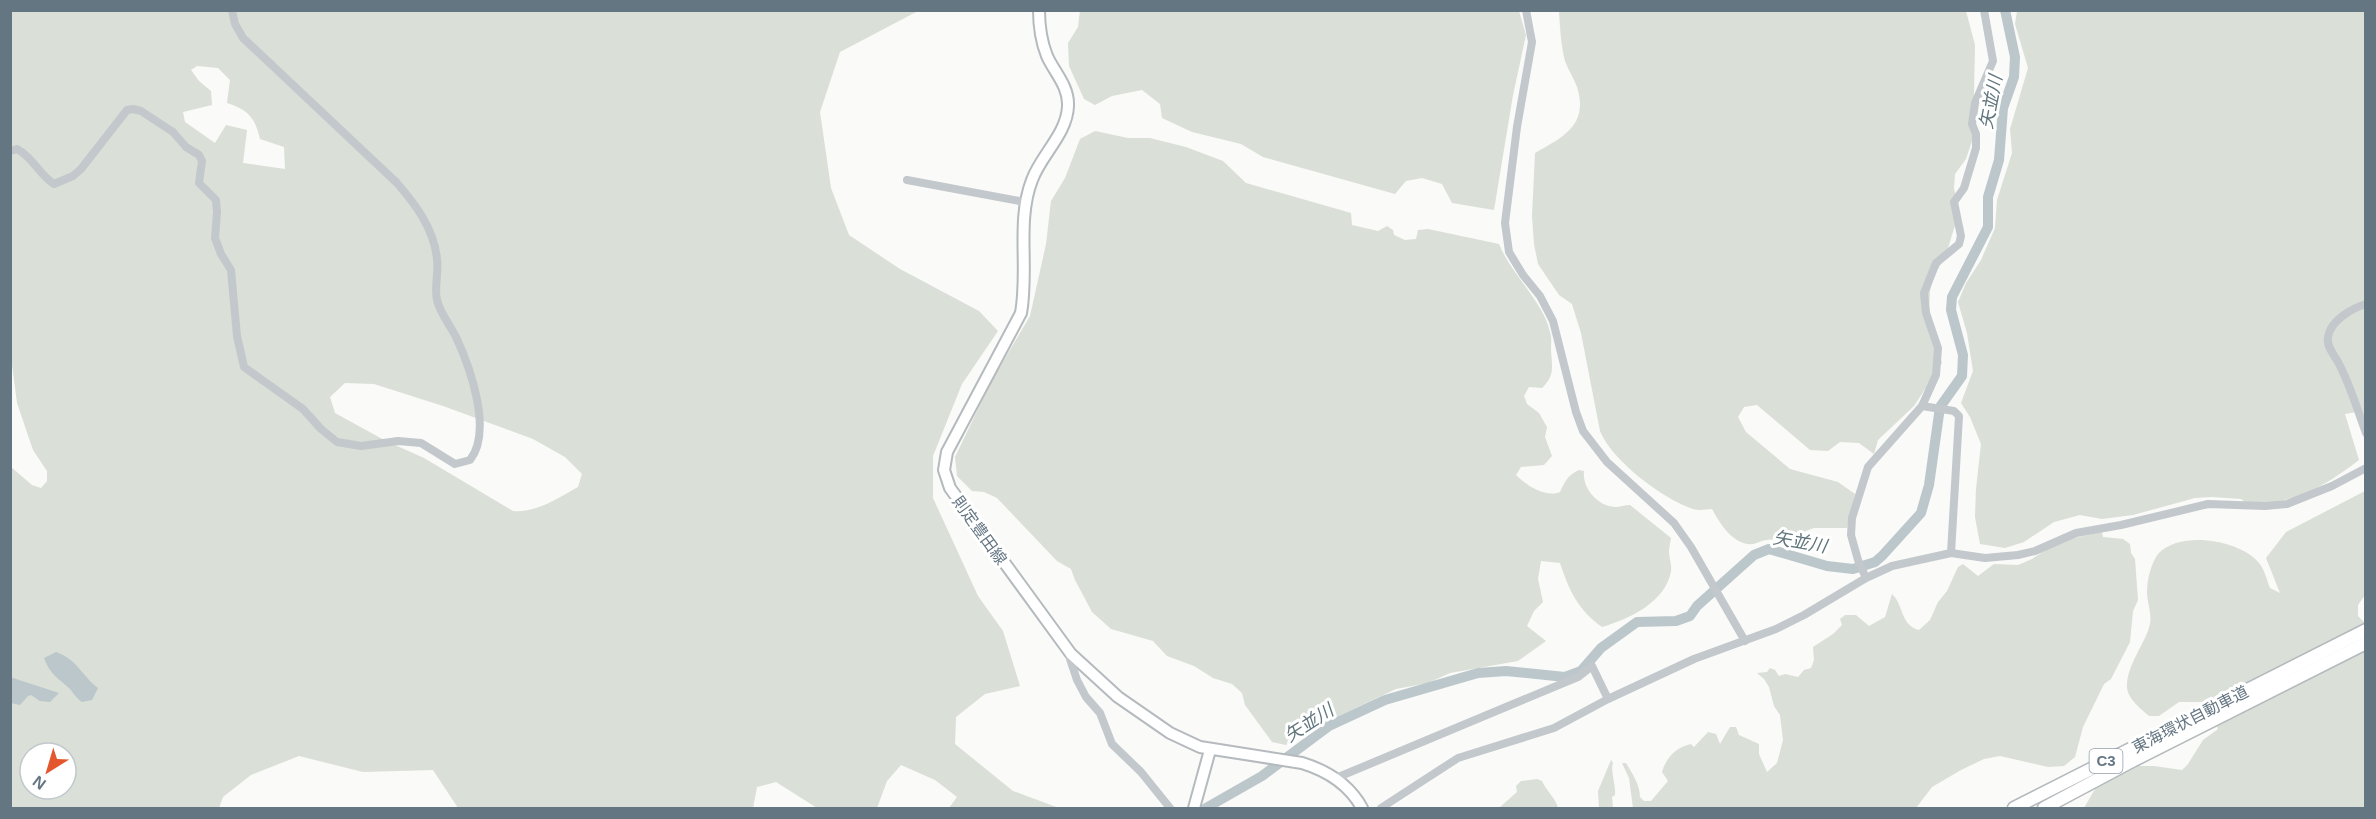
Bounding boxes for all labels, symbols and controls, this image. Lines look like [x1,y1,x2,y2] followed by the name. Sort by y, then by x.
[1976,72,2006,130] water label: 矢並川
[949,493,1010,568] street label: 則定豊田線
[1772,527,1830,557] water label: 矢並川
[2129,683,2251,756] street label: 東海環状自動車道
[1281,699,1339,746] water label: 矢並川
[18,741,78,801] north arrow
[2090,749,2122,773] road number: C3
[30,772,49,793] text: N

